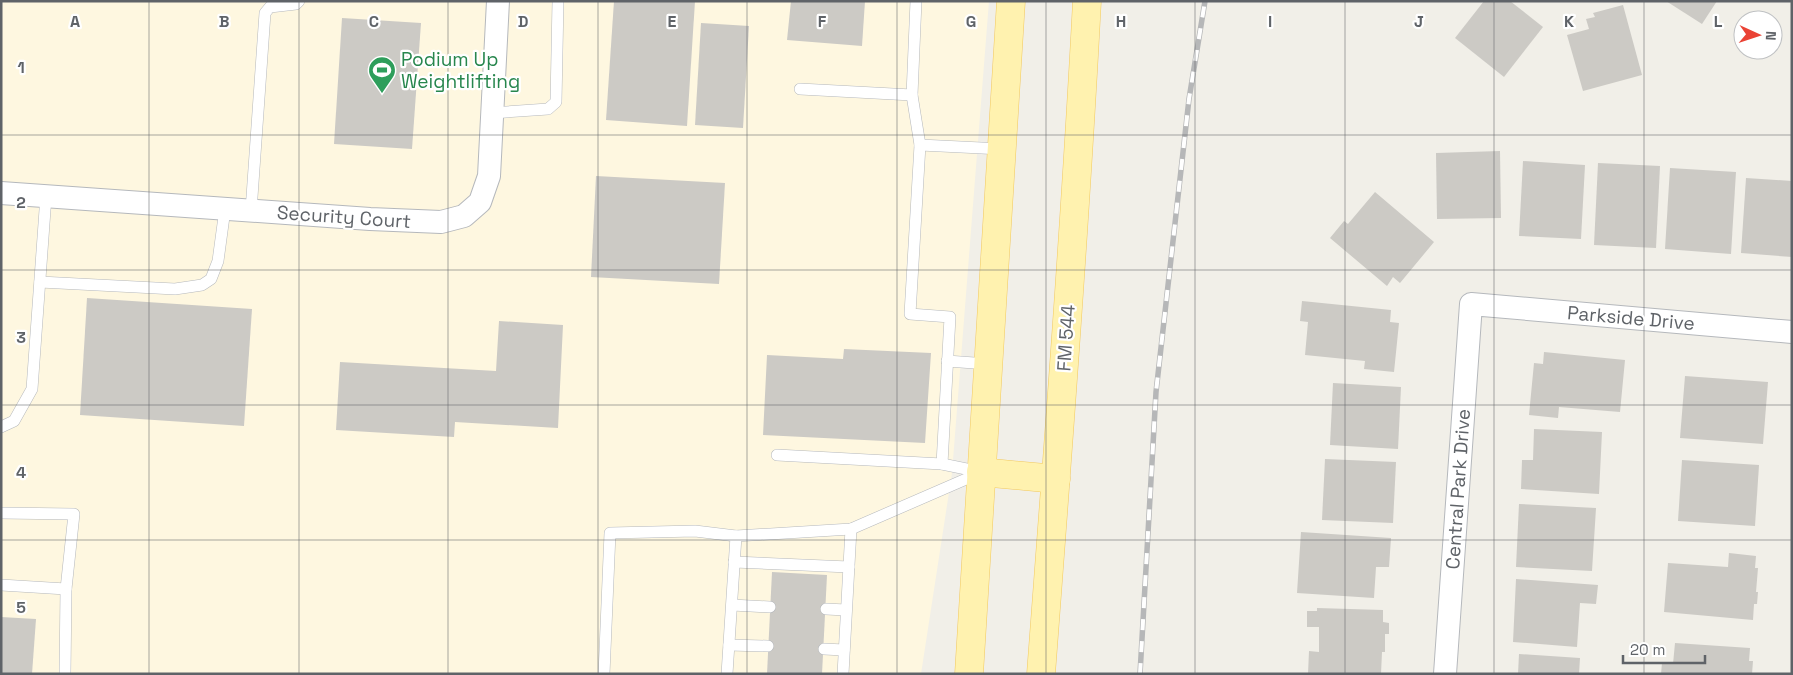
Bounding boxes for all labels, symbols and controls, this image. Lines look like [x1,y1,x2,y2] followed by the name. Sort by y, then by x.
[1733,10,1783,60] north arrow
[70,11,80,32] text: A
[219,11,229,32] text: B
[369,11,379,32] text: C
[518,11,528,32] text: D
[668,11,677,32] text: E
[818,11,827,32] text: F
[966,11,976,32] text: G
[1116,11,1126,32] text: H
[1268,11,1272,32] text: I
[1414,11,1424,32] text: J
[1564,11,1574,32] text: K
[1714,11,1723,32] text: L
[1762,31,1780,41] text: N
[401,47,520,94] place label: Podium Up Weightlifting
[367,55,397,94] sports icon: Podium Up Weightlifting
[17,57,25,78] text: 1
[16,192,26,213] text: 2
[276,200,412,234] street label: Security Court
[1566,300,1696,336] street label: Parkside Drive
[1051,304,1081,372] street label: FM 544
[16,327,26,348] text: 3
[1440,408,1476,570] street label: Central Park Drive
[16,462,26,483] text: 4
[16,597,26,618] text: 5
[1623,632,1706,664] scale bar
[1630,640,1665,659] text: 20 m

